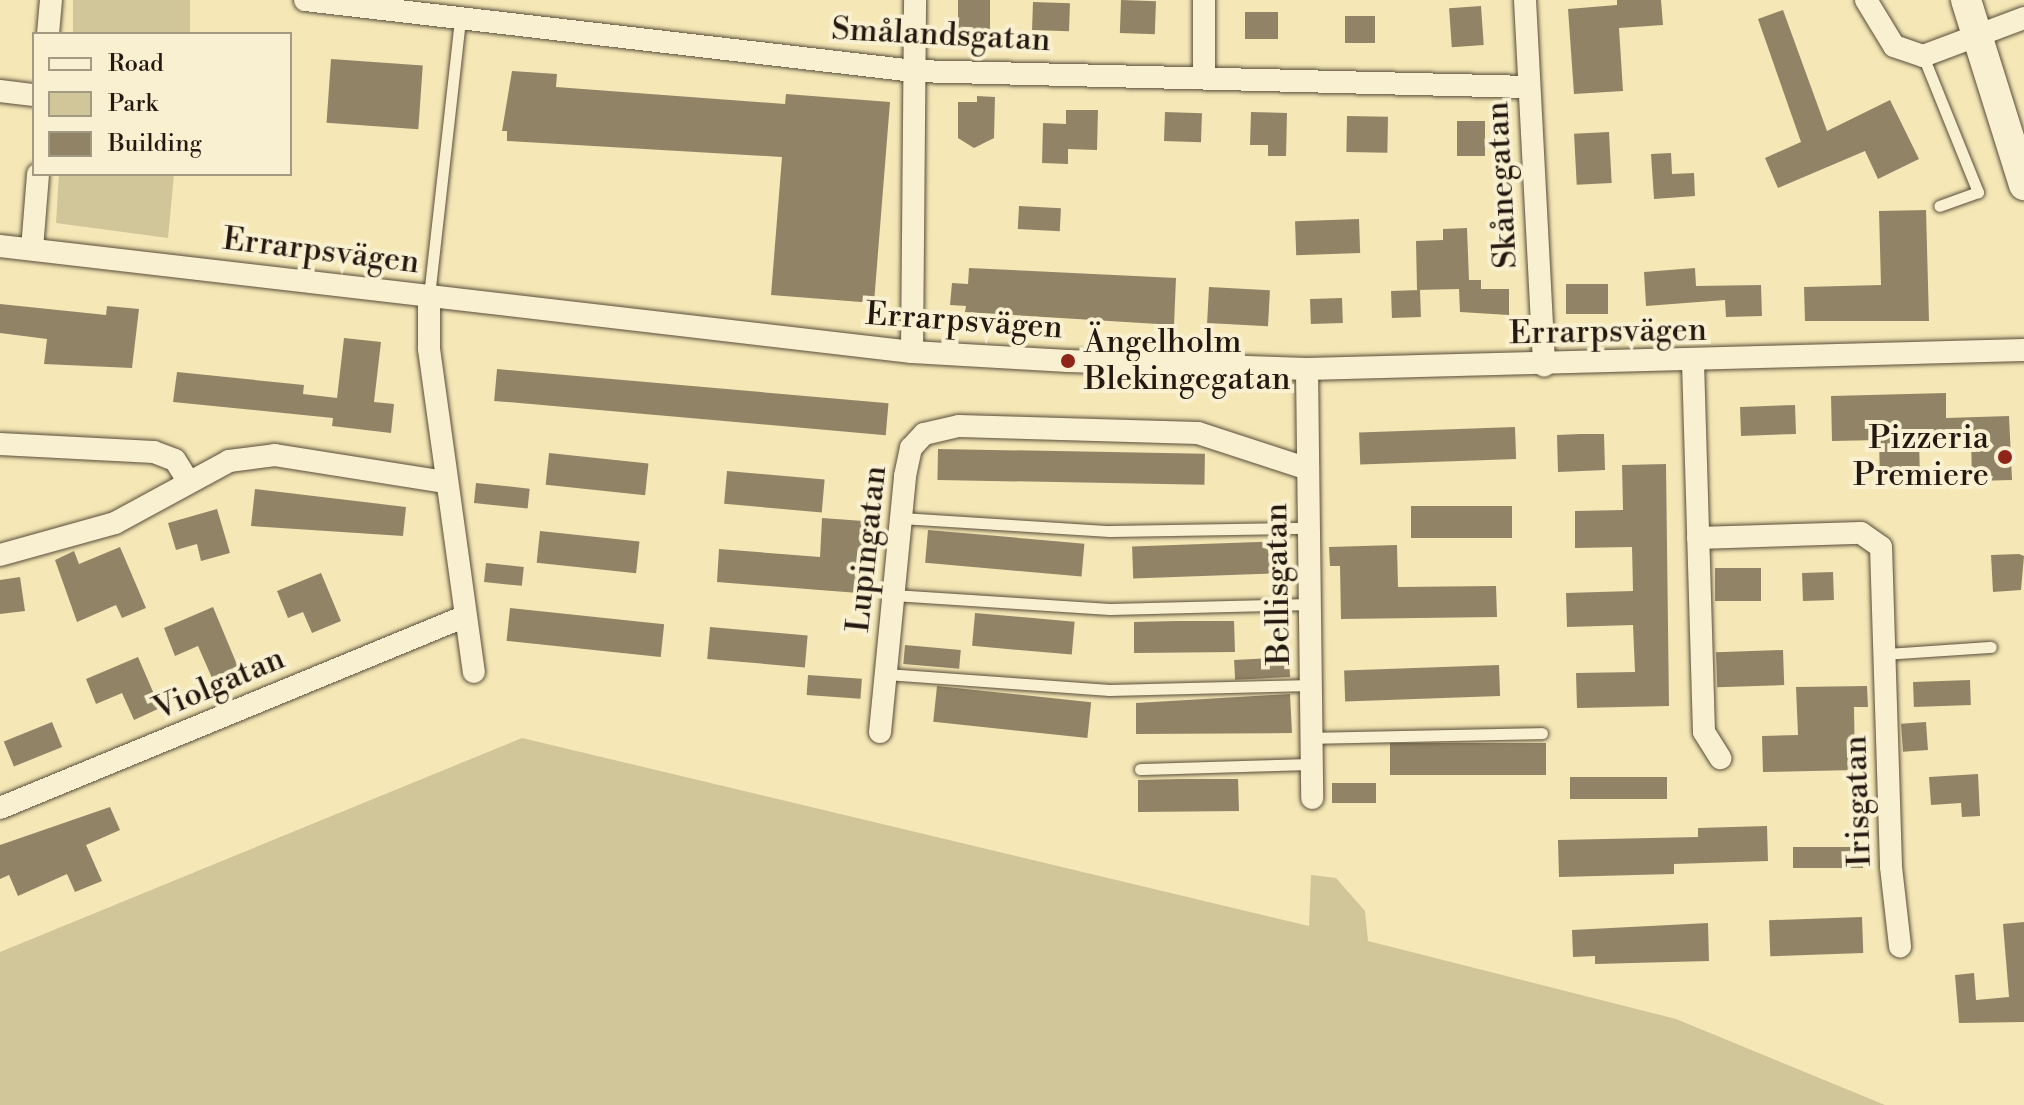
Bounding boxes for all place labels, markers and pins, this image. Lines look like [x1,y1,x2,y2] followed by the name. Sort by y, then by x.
[1084,324,1291,399] place label: Ängelholm Blekingegatan
[1059,352,1077,370] marker: Ängelholm Blekingegatan
[1853,420,1989,495] place label: Pizzeria Premiere
[1996,448,2014,466] marker: Pizzeria Premiere

